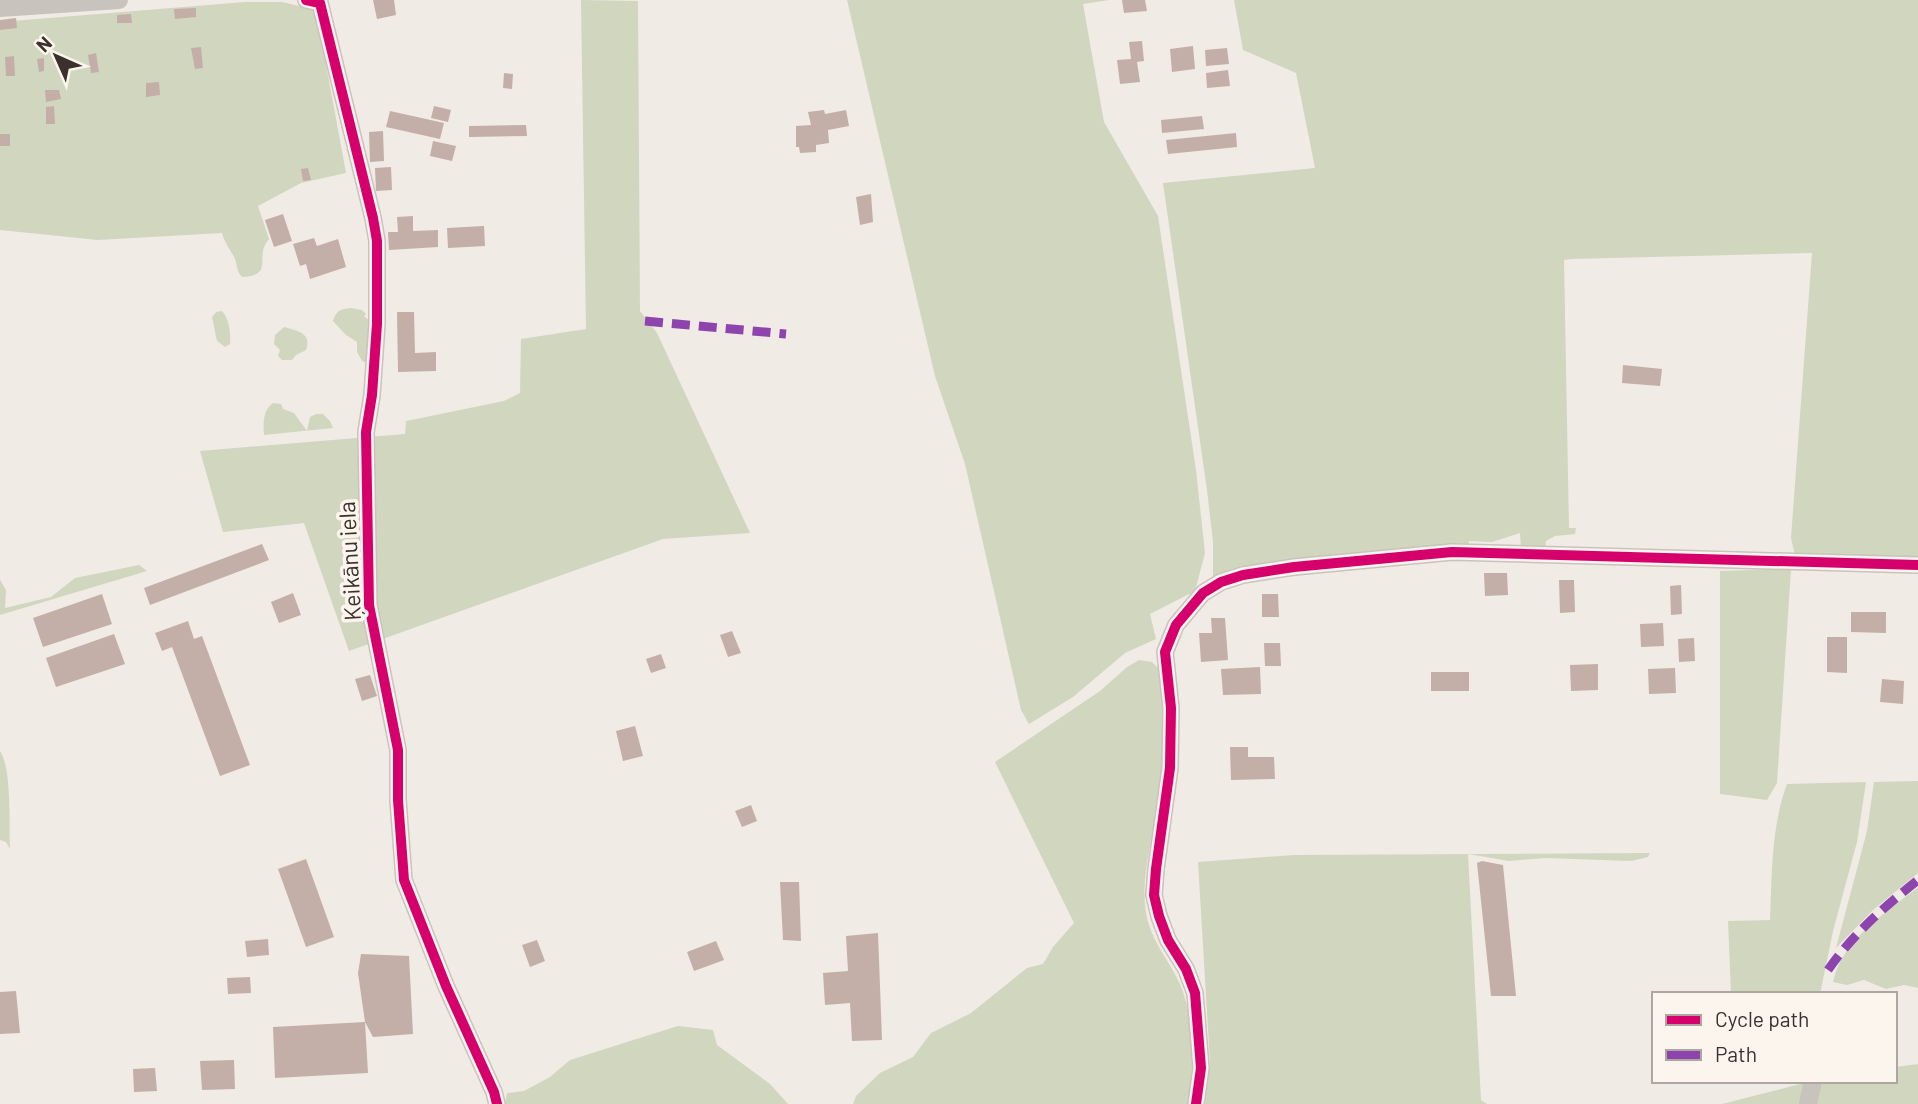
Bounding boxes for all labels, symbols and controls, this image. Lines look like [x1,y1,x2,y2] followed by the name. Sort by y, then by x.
[21,21,91,91] north arrow
[31,31,56,56] text: N
[332,501,366,621] street label: Ķeikānu iela
[1652,992,1897,1083] legend
[1715,1006,1809,1031] text: Cycle path
[1715,1041,1757,1066] text: Path

